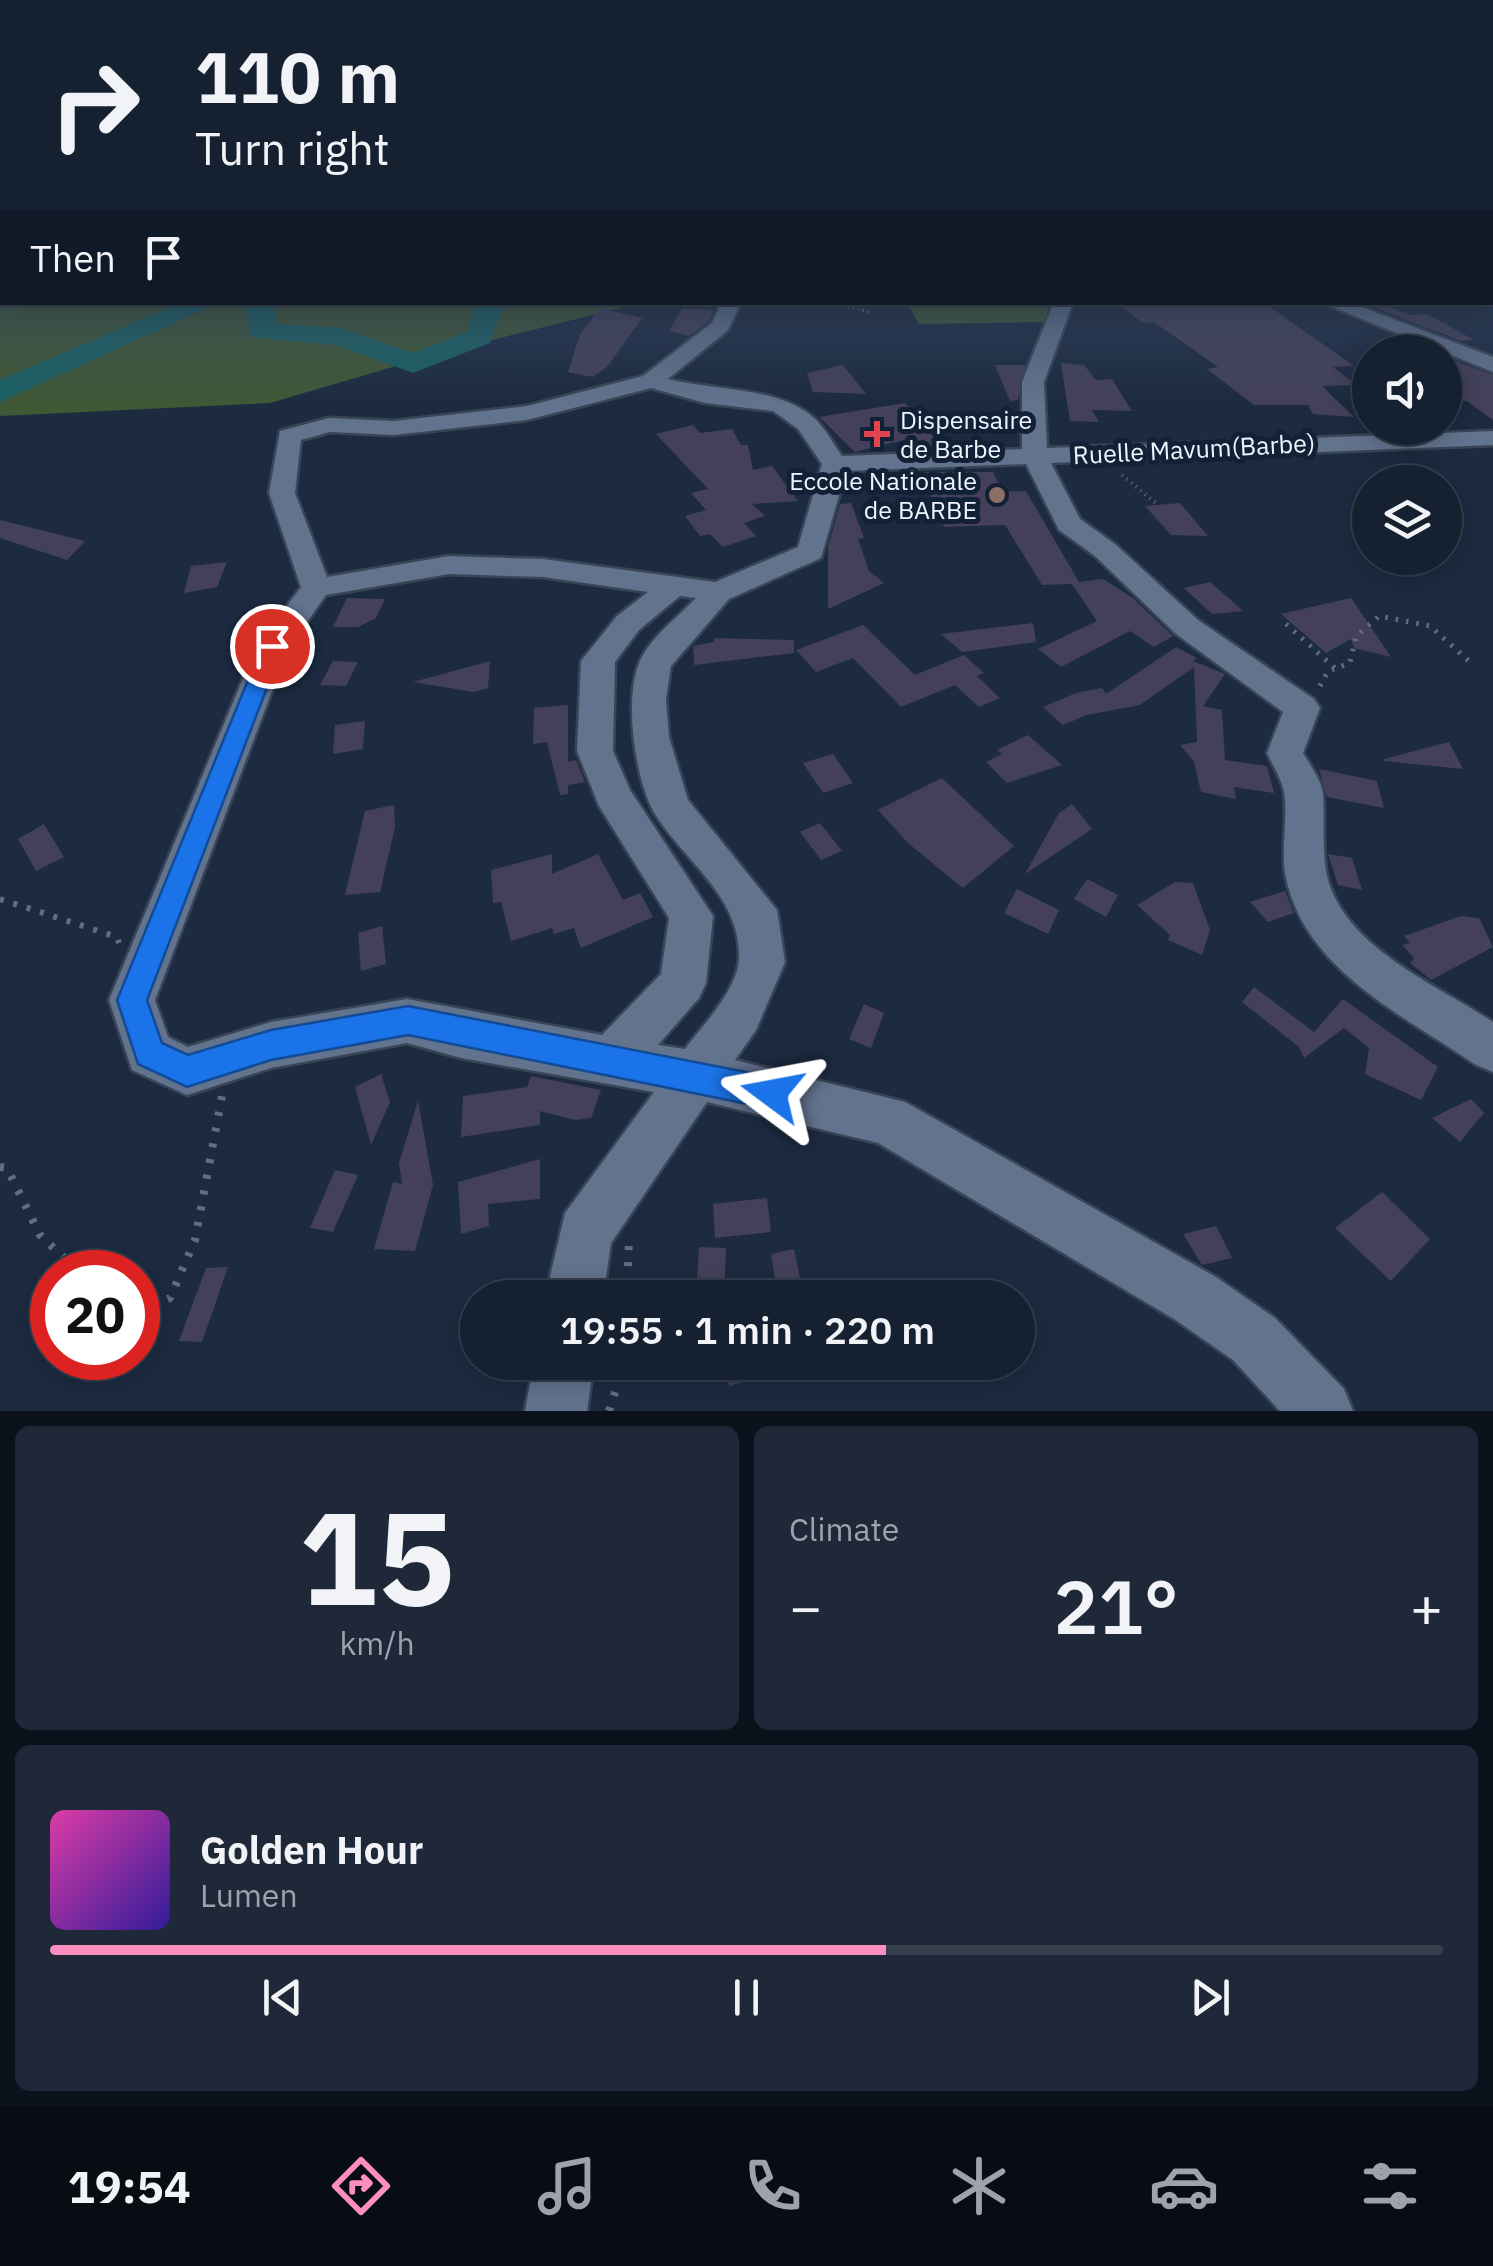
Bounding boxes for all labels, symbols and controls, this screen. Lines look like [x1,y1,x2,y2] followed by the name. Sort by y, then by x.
[195,31,400,122] text: 110 m
[30,40,160,170] icon: right
[195,119,390,177] text: Turn right
[136,230,191,285] icon: arrive
[30,233,116,282] text: Then
[1352,335,1462,575] map controls
[1352,335,1462,445] button: sound
[900,403,1032,465] place label: Dispensaire de Barbe
[864,421,890,447] marker: Dispensaire de Barbe
[1072,426,1316,471] street label: Ruelle Mavum(Barbe)
[789,464,977,526] place label: Eccole Nationale de BARBE
[1352,465,1462,575] button: layers
[986,484,1008,506] marker: Eccole Nationale de BARBE
[230,604,315,689] pin
[245,619,300,674] icon: arrive
[720,1041,824,1145] position arrow
[30,1250,160,1380] speed limit sign: 20
[560,1305,935,1354] text: 19:55 · 1 min · 220 m
[299,1472,455,1641] text: 15
[789,1508,899,1550] text: Climate
[1053,1557,1179,1655] text: 21°
[789,1571,822,1642] text: −
[1410,1571,1443,1642] text: +
[339,1622,415,1664] text: km/h
[200,1825,423,1874] text: Golden Hour
[200,1874,298,1916] text: Lumen
[255,1970,310,2025] icon: previous
[719,1970,774,2025] icon: pause
[1183,1970,1238,2025] icon: next
[326,2151,396,2221] icon: directions
[532,2151,602,2221] icon: music
[738,2151,808,2221] icon: phone
[944,2151,1014,2221] icon: climate
[1149,2151,1219,2221] icon: car
[1355,2151,1425,2221] icon: filters
[68,2157,191,2215] text: 19:54

